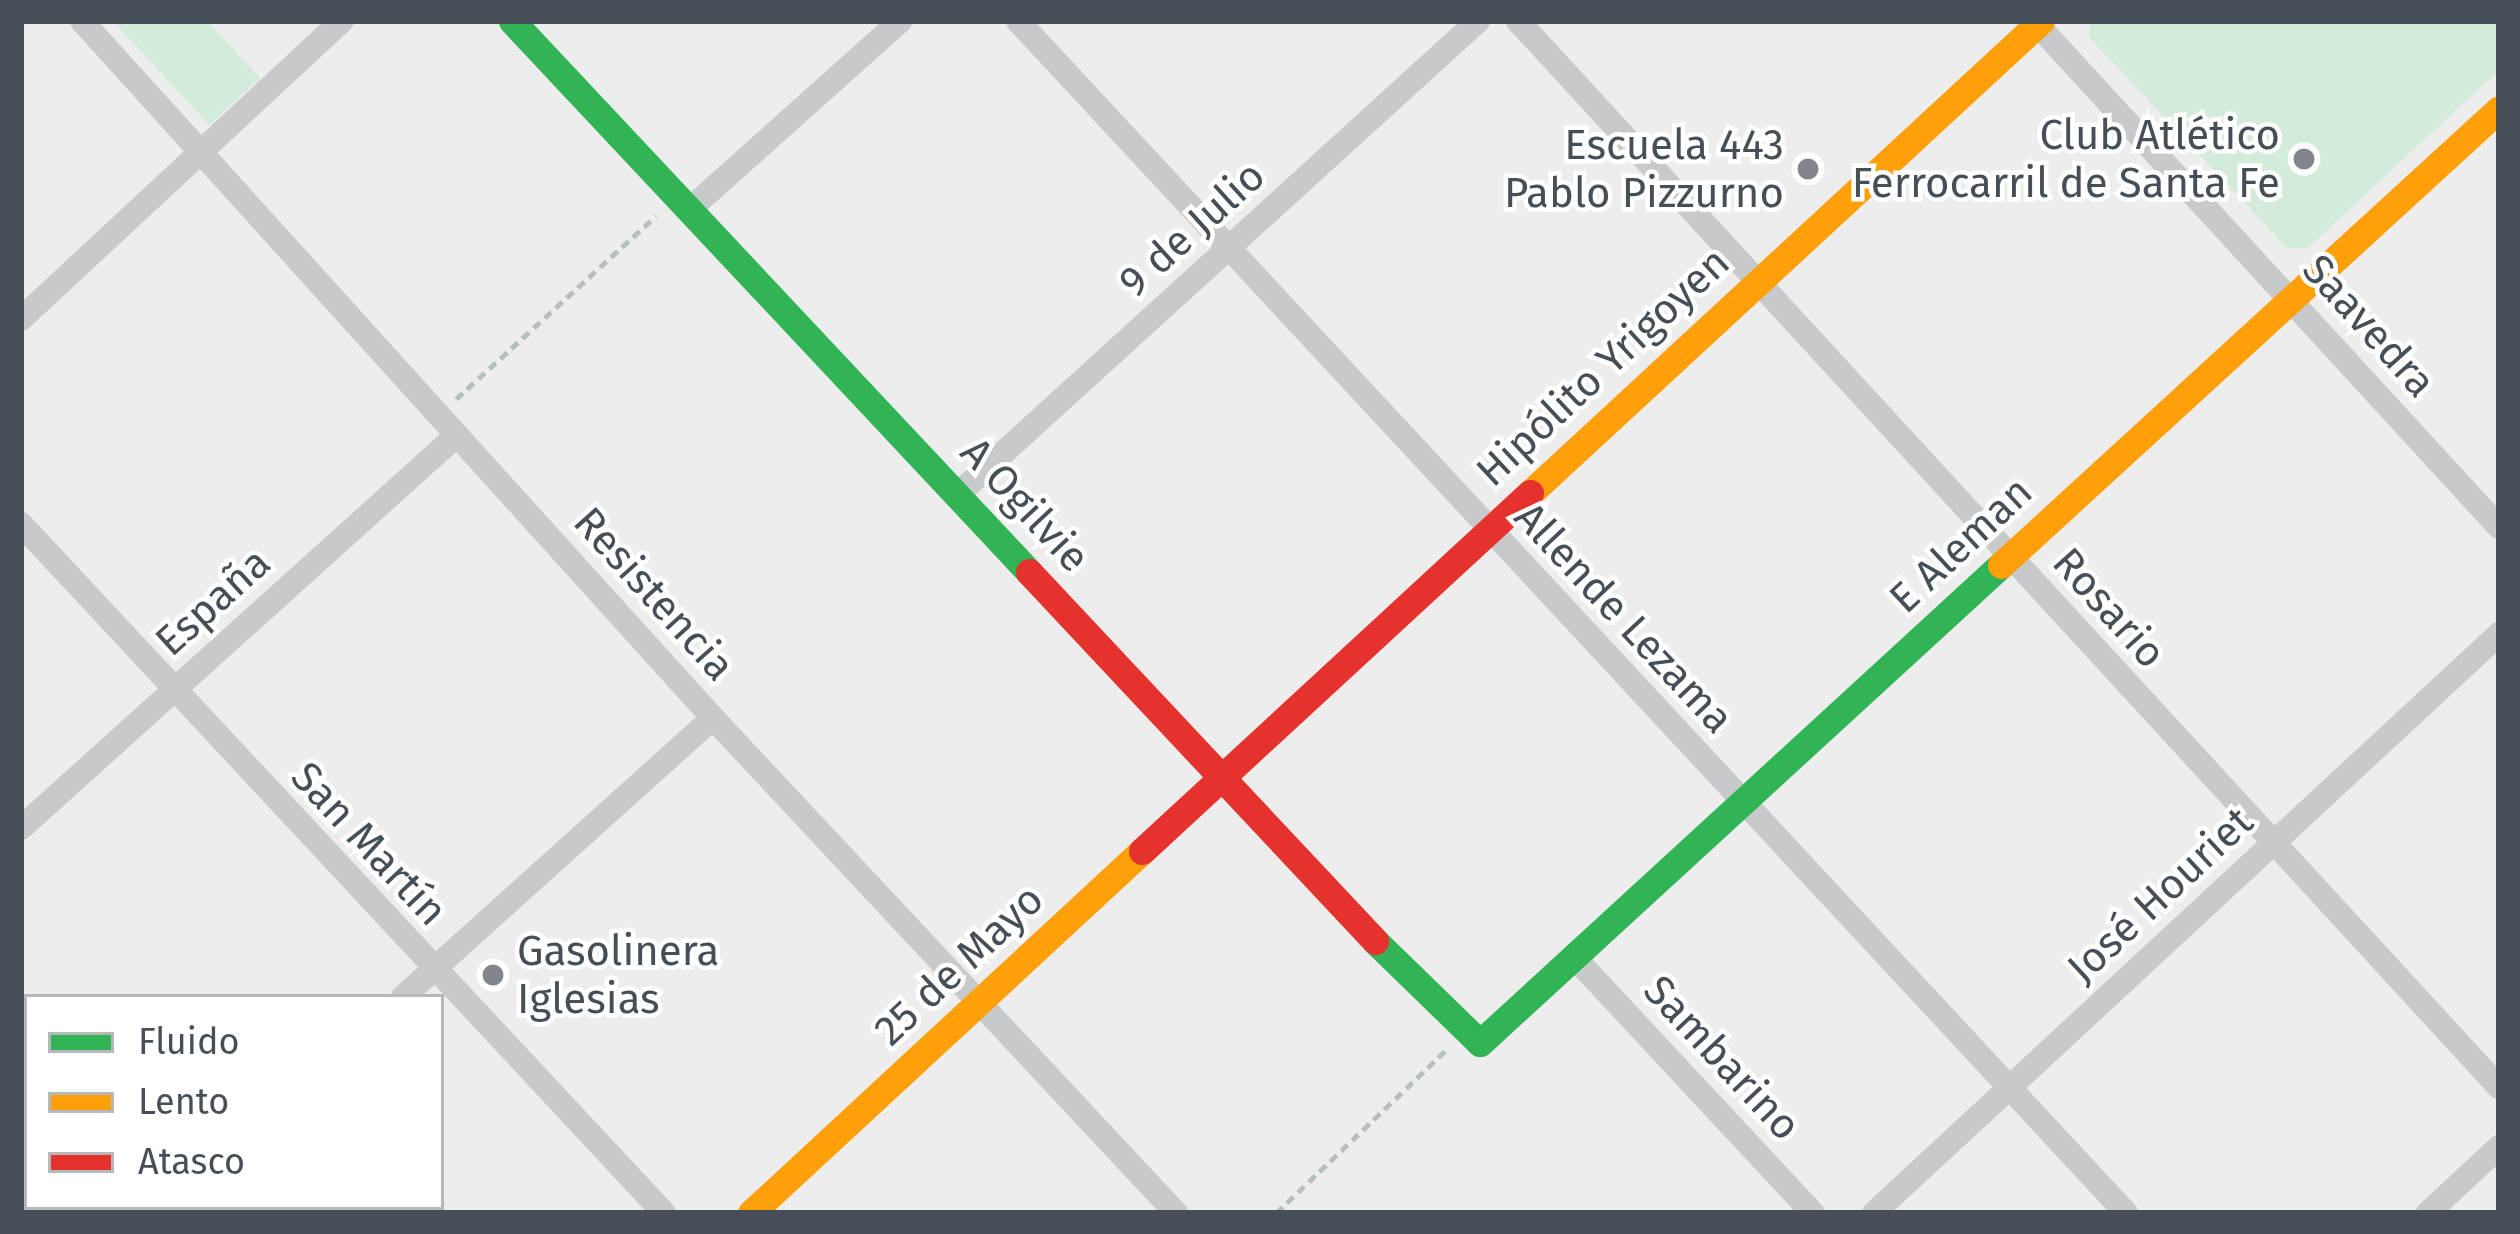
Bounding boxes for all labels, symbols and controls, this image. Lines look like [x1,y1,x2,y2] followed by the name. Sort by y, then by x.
[1852,110,2280,208] place label: Club Atlético Ferrocarril de Santa Fe
[1504,120,1784,219] place label: Escuela 443 Pablo Pizzurno
[2291,146,2317,172] marker: Club Atlético Ferrocarril de Santa Fe
[1109,151,1275,307] street label: 9 de Julio
[1795,156,1821,182] marker: Escuela 443 Pablo Pizzurno
[1466,237,1740,497] street label: Hipólito Yrigoyen
[2292,245,2446,407] street label: Saavedra
[950,427,1100,583] street label: A Ogilvie
[1879,467,2043,623] street label: E Aleman
[1504,492,1744,744] street label: Allende Lezama
[563,497,745,691] street label: Resistencia
[145,538,281,666] street label: España
[2042,538,2176,678] street label: Rosario
[281,752,457,936] street label: San Martín
[2057,797,2263,993] street label: José Houriet
[864,874,1054,1056] street label: 25 de Mayo
[517,926,719,1024] place label: Gasolinera Iglesias
[480,962,506,988] marker: Gasolinera Iglesias
[1633,965,1811,1151] street label: Sambarino
[24,994,444,1210] legend
[138,1020,240,1064] text: Fluido
[138,1080,229,1124] text: Lento
[138,1140,245,1184] text: Atasco

